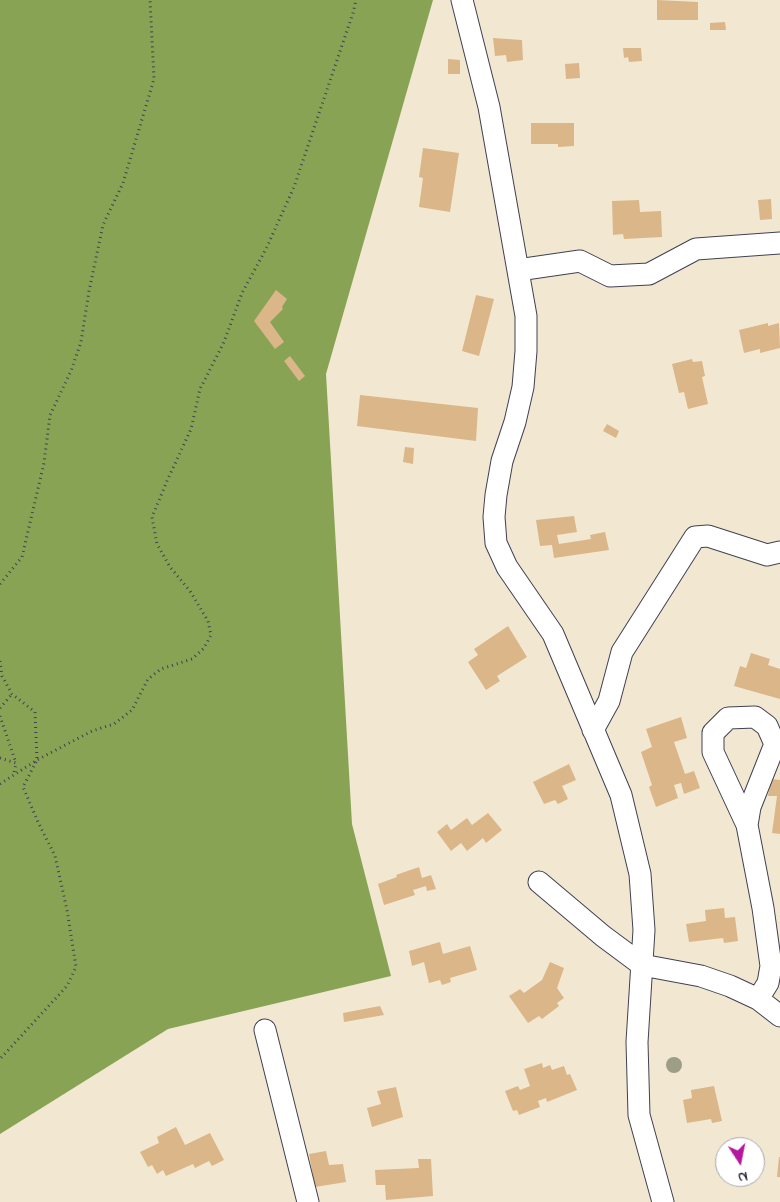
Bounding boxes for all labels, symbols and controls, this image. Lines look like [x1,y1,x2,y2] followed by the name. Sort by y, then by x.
[715,1137,765,1187] north arrow
[736,1165,749,1187] text: N

